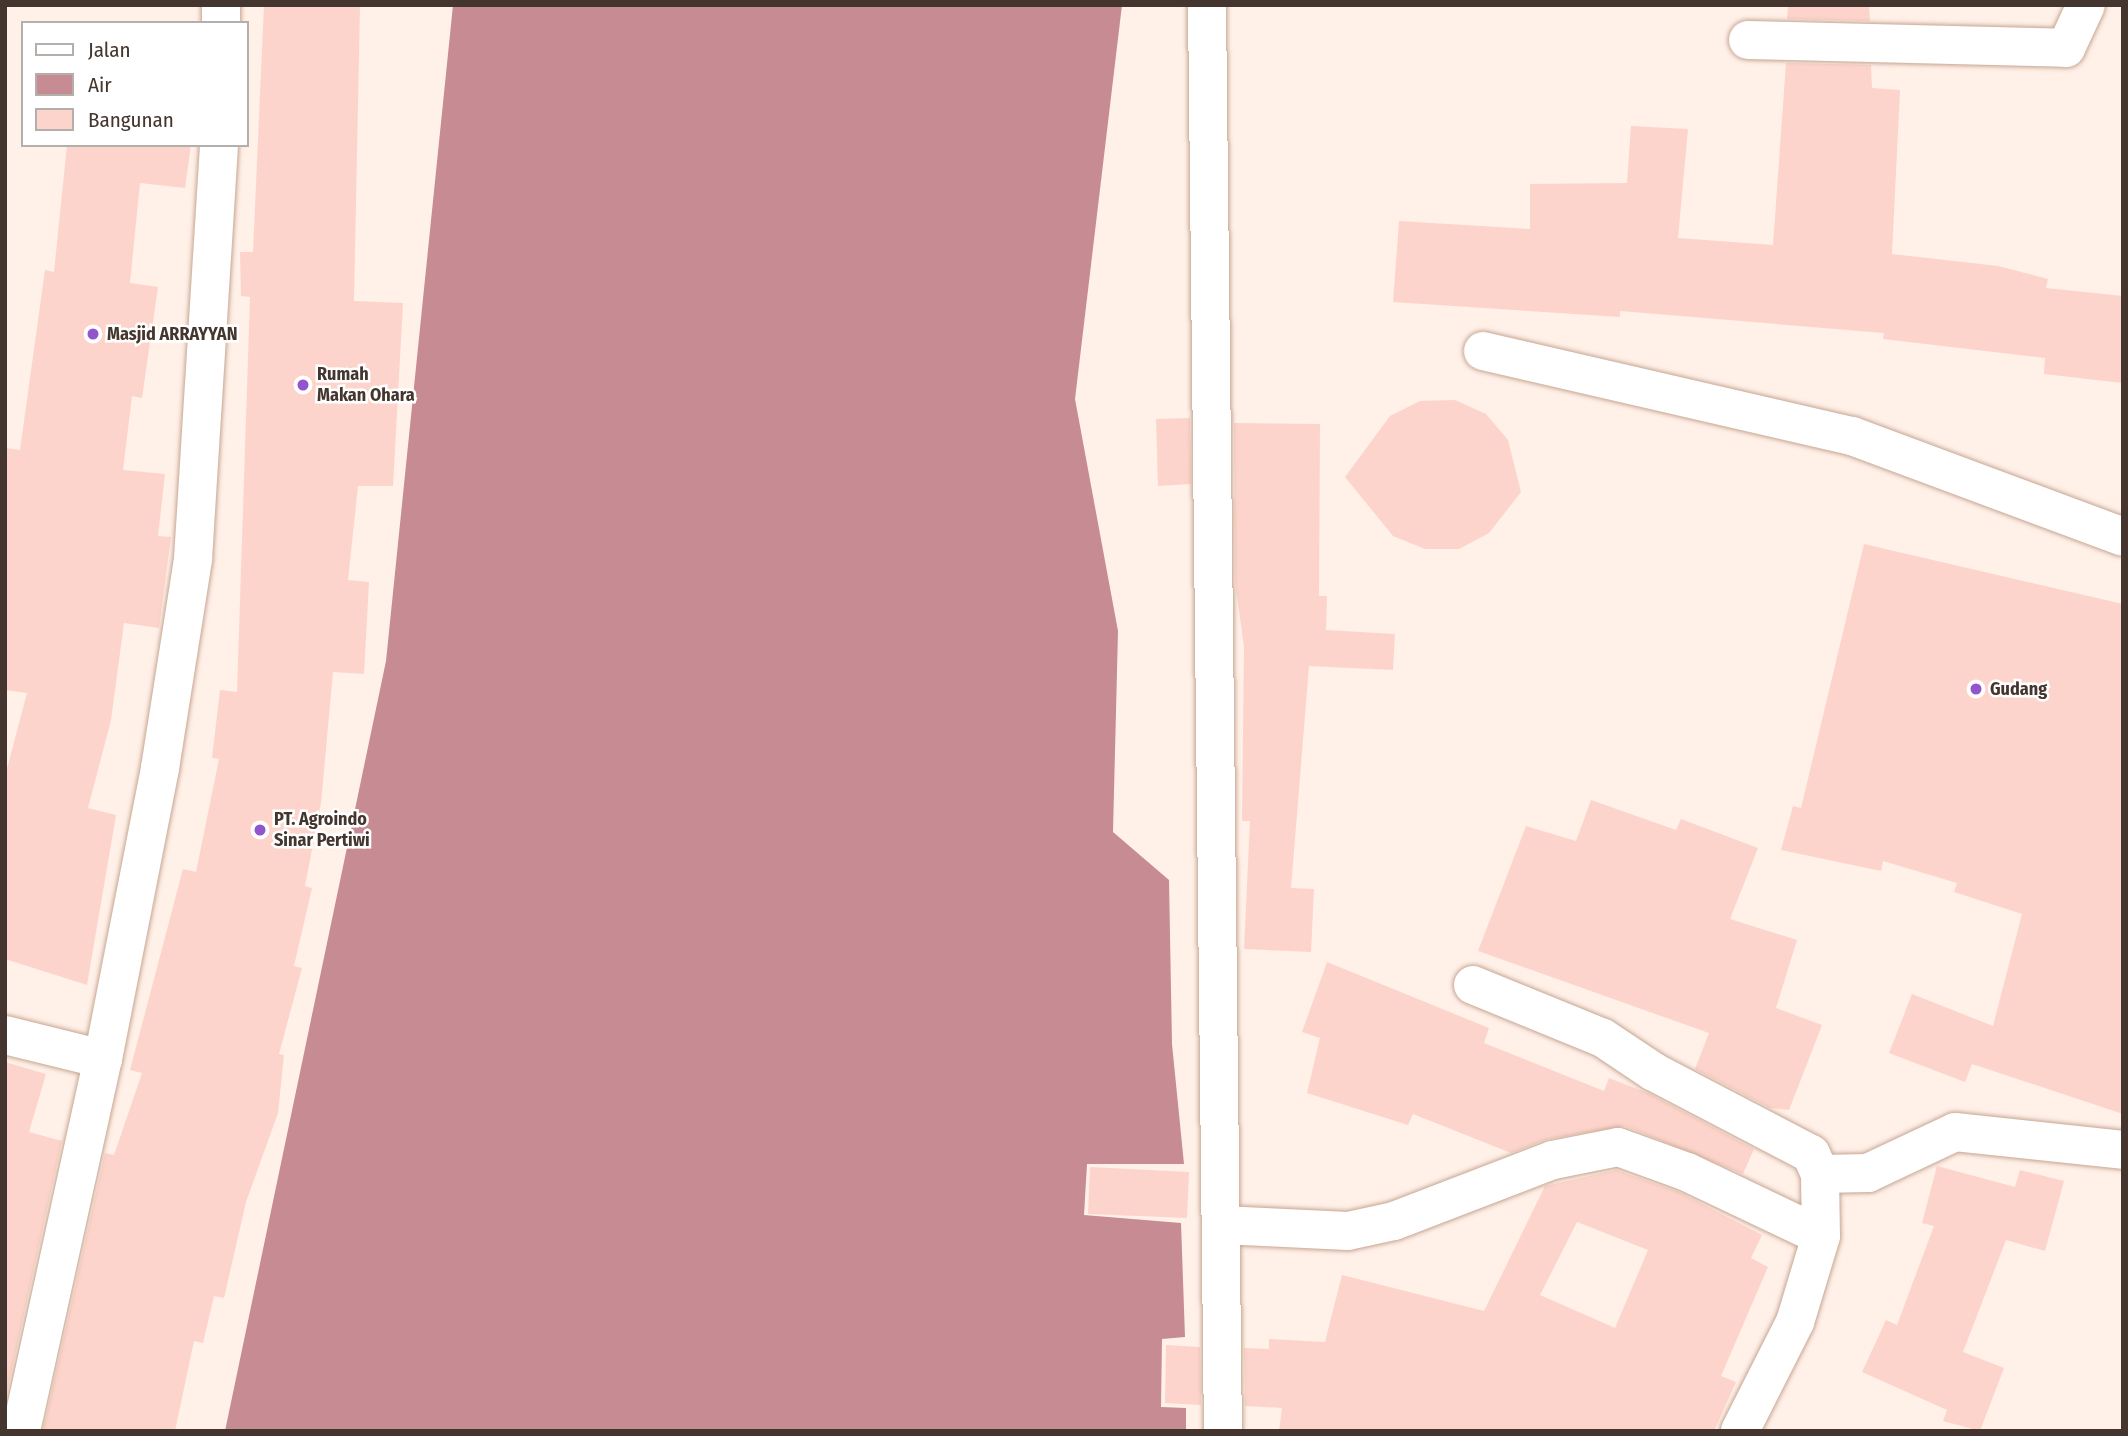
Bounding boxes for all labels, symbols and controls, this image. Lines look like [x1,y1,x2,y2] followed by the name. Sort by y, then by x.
[21,21,248,147] legend
[88,37,131,63] text: Jalan
[88,72,112,98] text: Air
[88,107,174,133] text: Bangunan
[107,323,237,345] place label: Masjid ARRAYYAN
[85,326,101,342] marker: Masjid ARRAYYAN
[317,364,415,406] place label: Rumah Makan Ohara
[295,377,311,393] marker: Rumah Makan Ohara
[1990,678,2047,700] place label: Gudang
[1968,681,1984,697] marker: Gudang
[274,809,370,852] place label: PT. Agroindo Sinar Pertiwi
[252,822,268,838] marker: PT. Agroindo Sinar Pertiwi

